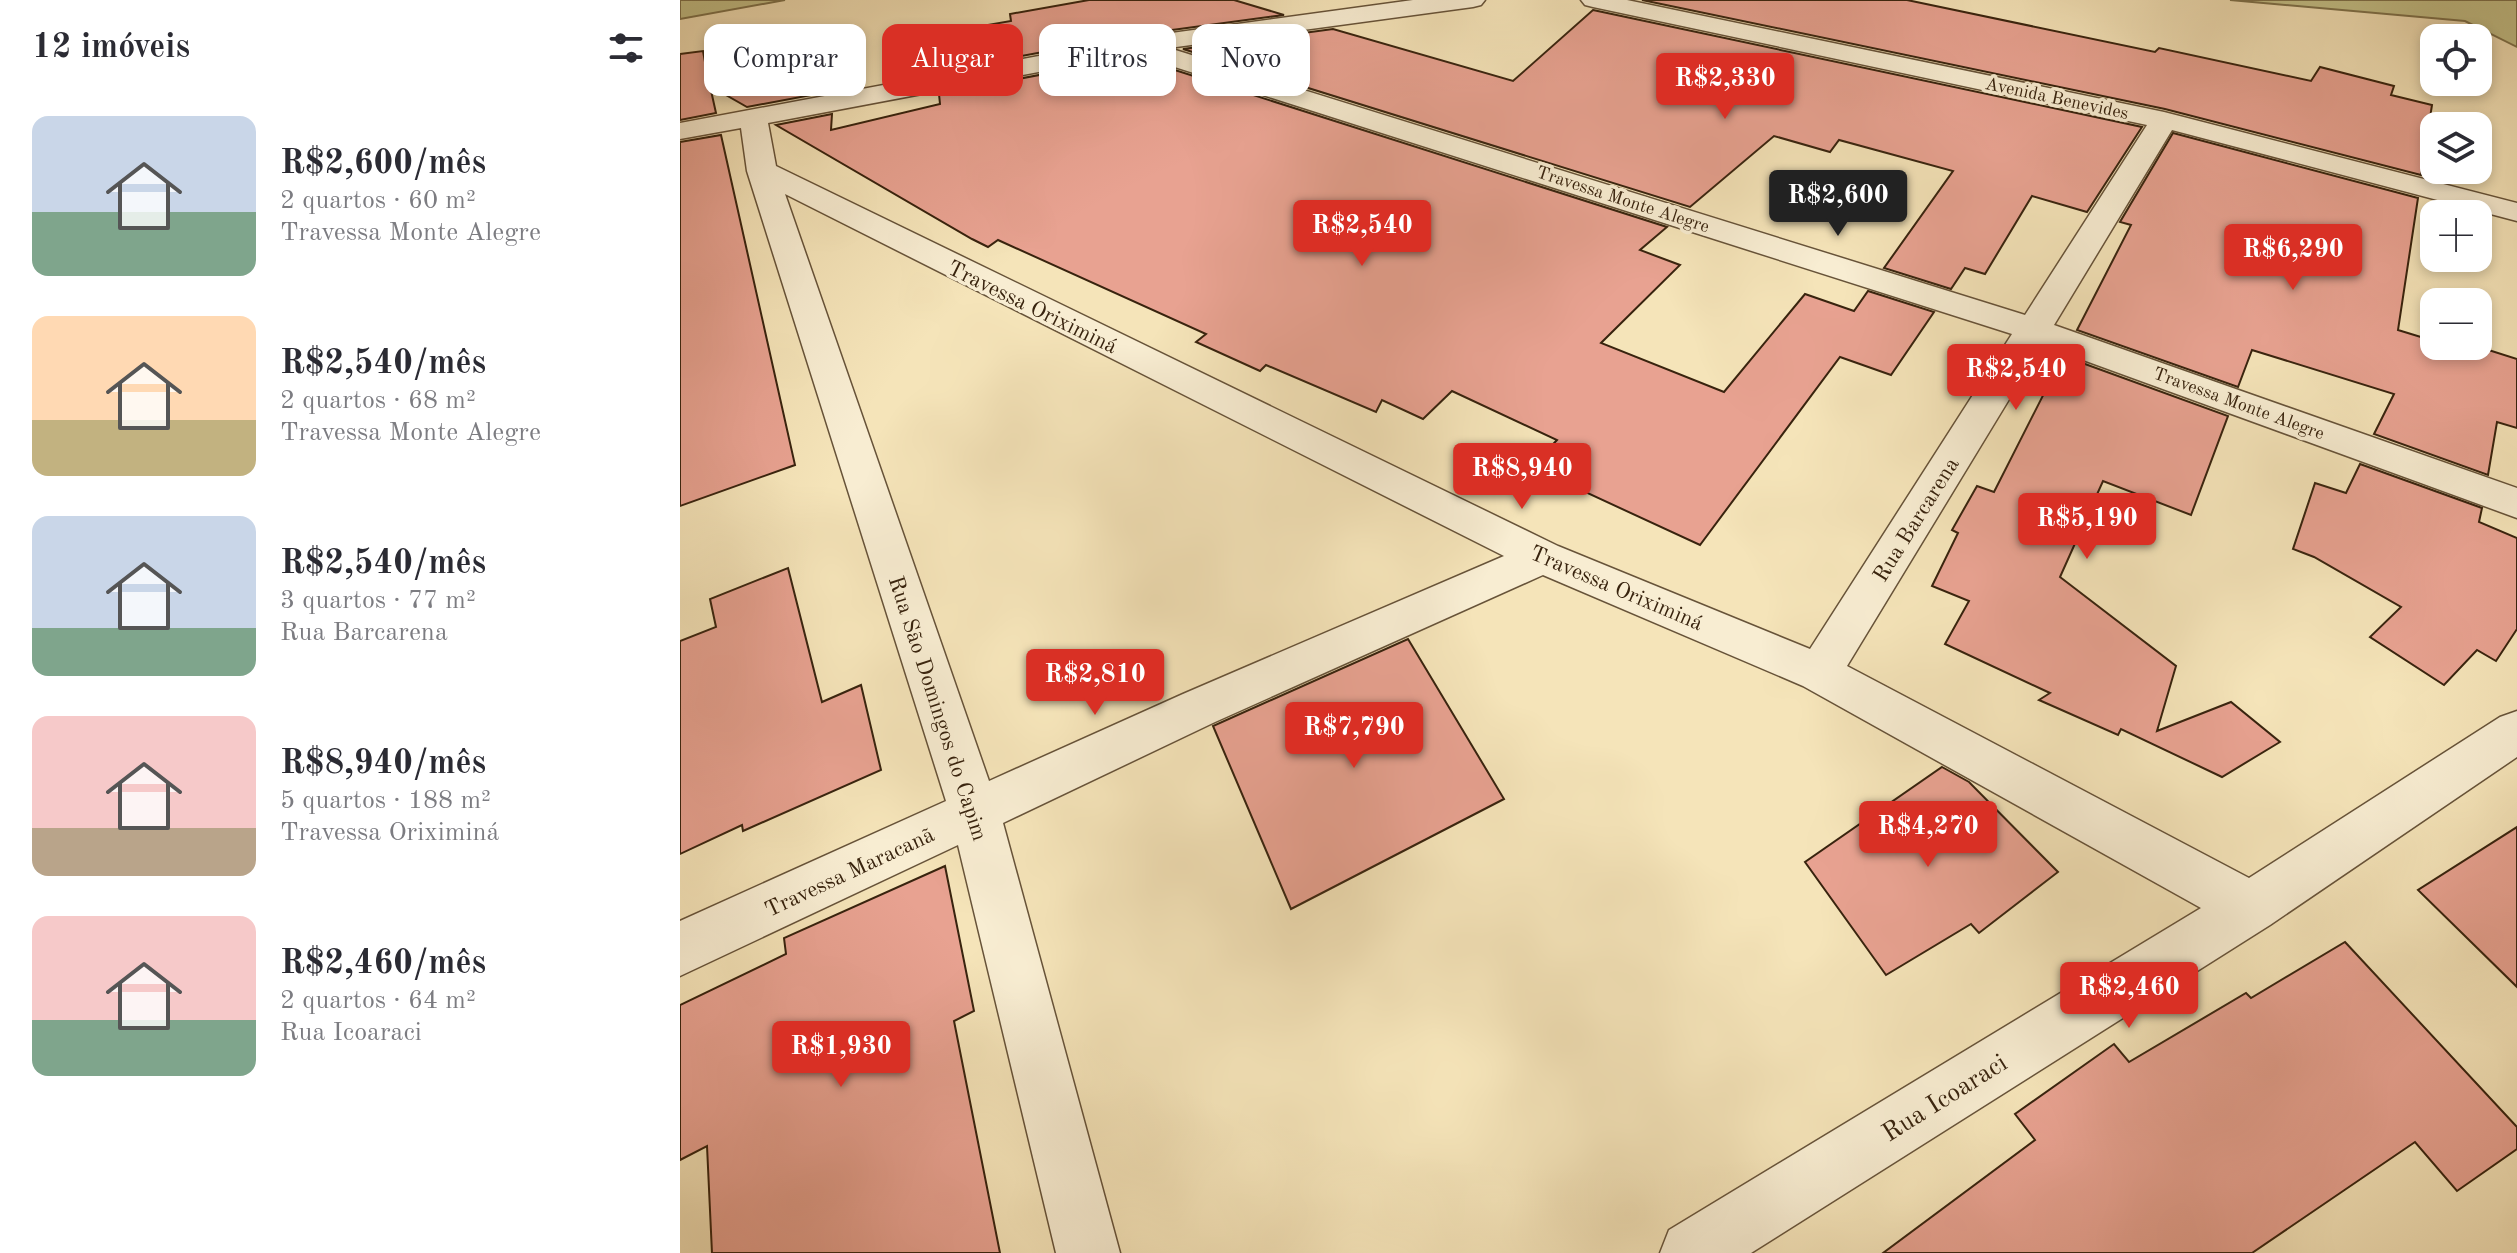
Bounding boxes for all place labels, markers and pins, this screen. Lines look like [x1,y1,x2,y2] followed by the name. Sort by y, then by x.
[1651,53,1799,121] pin: R$2,330
[1764,170,1912,238] pin: R$2,600
[1288,200,1436,268] pin: R$2,540
[2219,224,2367,292] pin: R$6,290
[1942,344,2090,412] pin: R$2,540
[1448,443,1596,511] pin: R$8,940
[2013,493,2161,561] pin: R$5,190
[1021,649,1169,717] pin: R$2,810
[1280,702,1428,770] pin: R$7,790
[1854,801,2002,869] pin: R$4,270
[2055,962,2203,1030] pin: R$2,460
[767,1021,915,1089] pin: R$1,930

